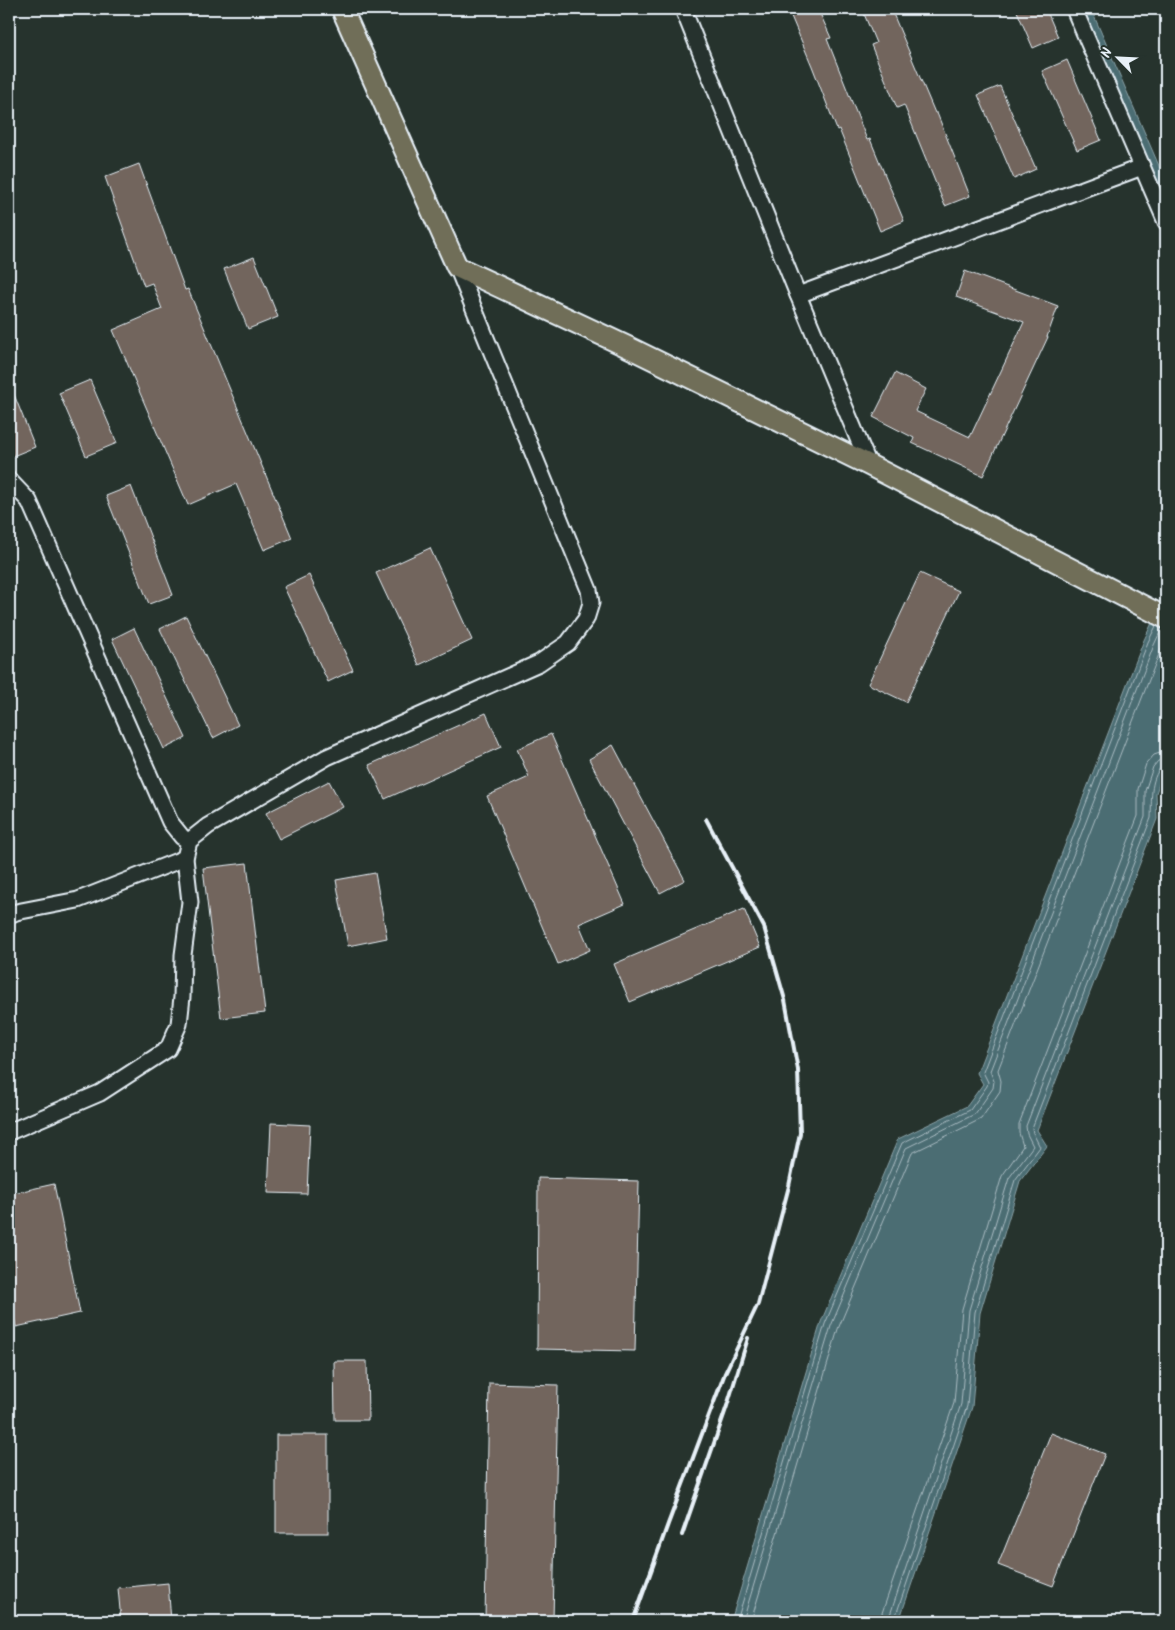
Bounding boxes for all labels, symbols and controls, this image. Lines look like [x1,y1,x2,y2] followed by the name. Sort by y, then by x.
[1092,32,1142,82] north arrow
[1095,44,1119,62] text: N

